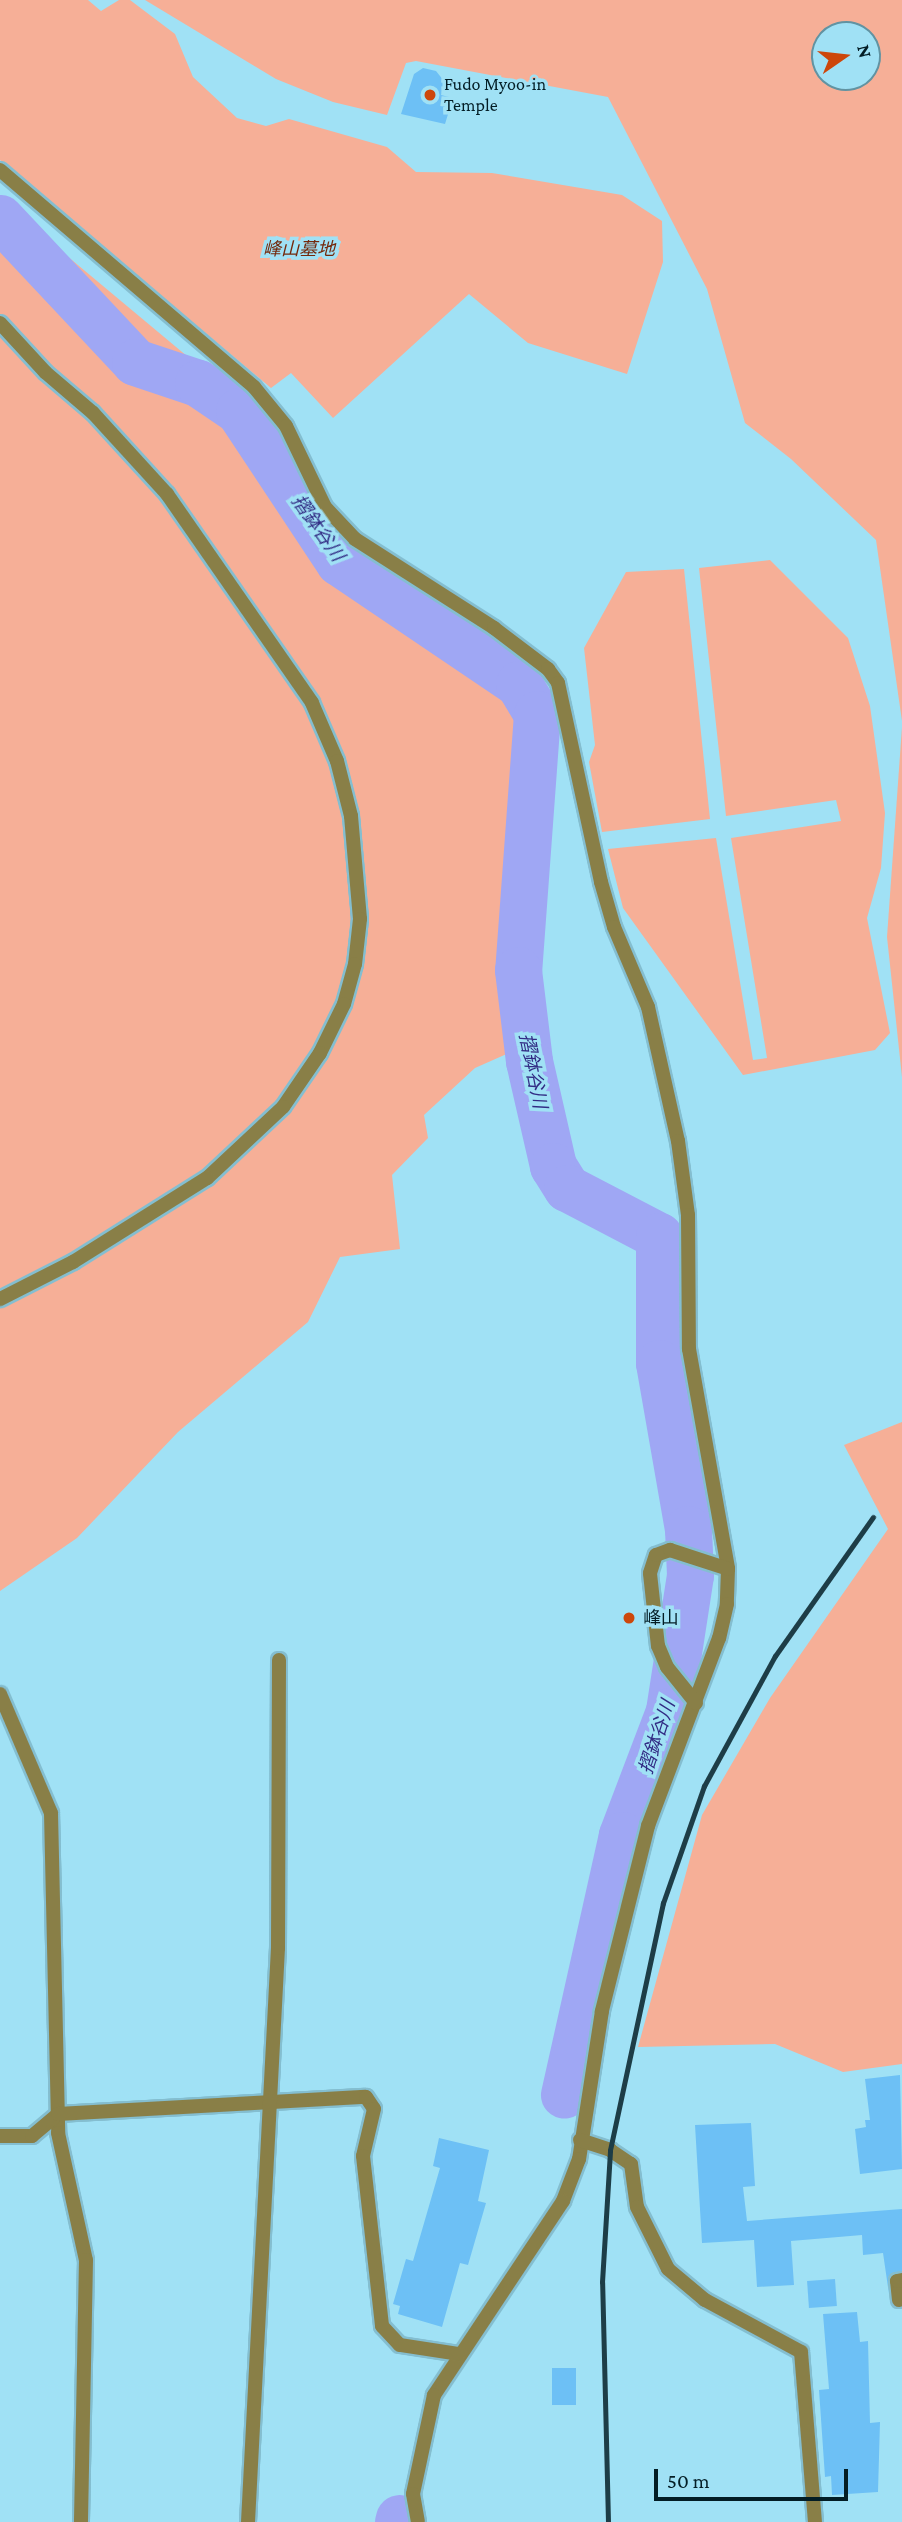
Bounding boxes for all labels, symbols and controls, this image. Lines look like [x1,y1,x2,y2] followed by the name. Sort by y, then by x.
[811,21,881,91] north arrow
[853,42,877,60] text: N
[444,74,546,116] place label: Fudo Myoo-in Temple
[422,87,438,103] marker: Fudo Myoo-in Temple
[263,238,335,260] park label: 峰山墓地
[287,490,349,566] water label: 摺鉢谷川
[515,1032,551,1110] water label: 摺鉢谷川
[643,1607,679,1629] place label: 峰山
[621,1610,637,1626] marker: 峰山
[634,1697,680,1777] water label: 摺鉢谷川
[657,2456,851,2500] scale bar
[667,2469,710,2493] text: 50 m

